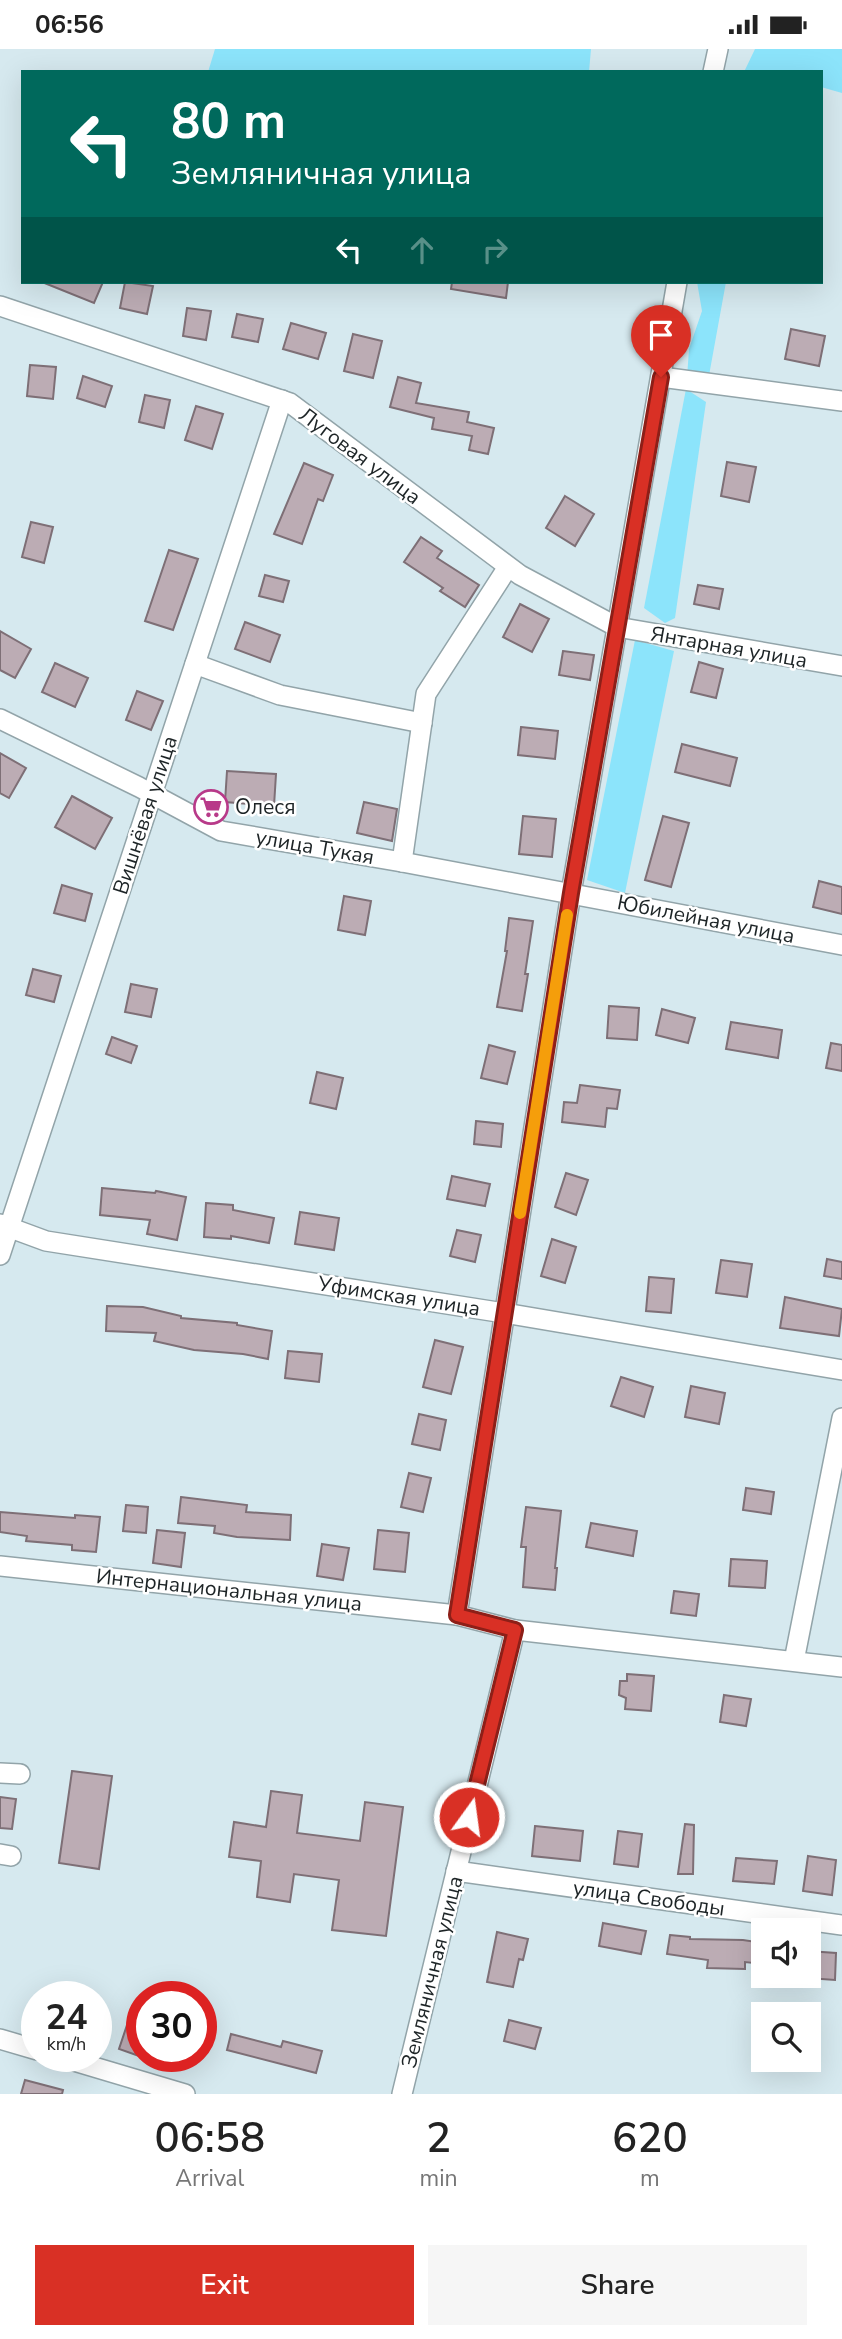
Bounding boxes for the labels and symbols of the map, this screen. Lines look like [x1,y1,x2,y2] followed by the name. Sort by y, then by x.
[631,305,691,377] pin
[293,401,427,511] street label: Луговая улица
[649,619,809,675] street label: Янтарная улица
[106,732,184,898] street label: Вишнёвая улица
[192,788,230,826] supermarket icon: Олеся
[235,793,296,821] place label: Олеся
[254,823,376,871] street label: улица Тукая
[615,888,797,950] street label: Юбилейная улица
[315,1269,482,1323] street label: Уфимская улица
[95,1562,363,1618] street label: Интернациональная улица
[432,1780,506,1854] position arrow
[395,1873,469,2071] street label: Земляничная улица
[571,1873,727,1923] street label: улица Свободы
[126,1981,217,2072] speed limit sign: 30

